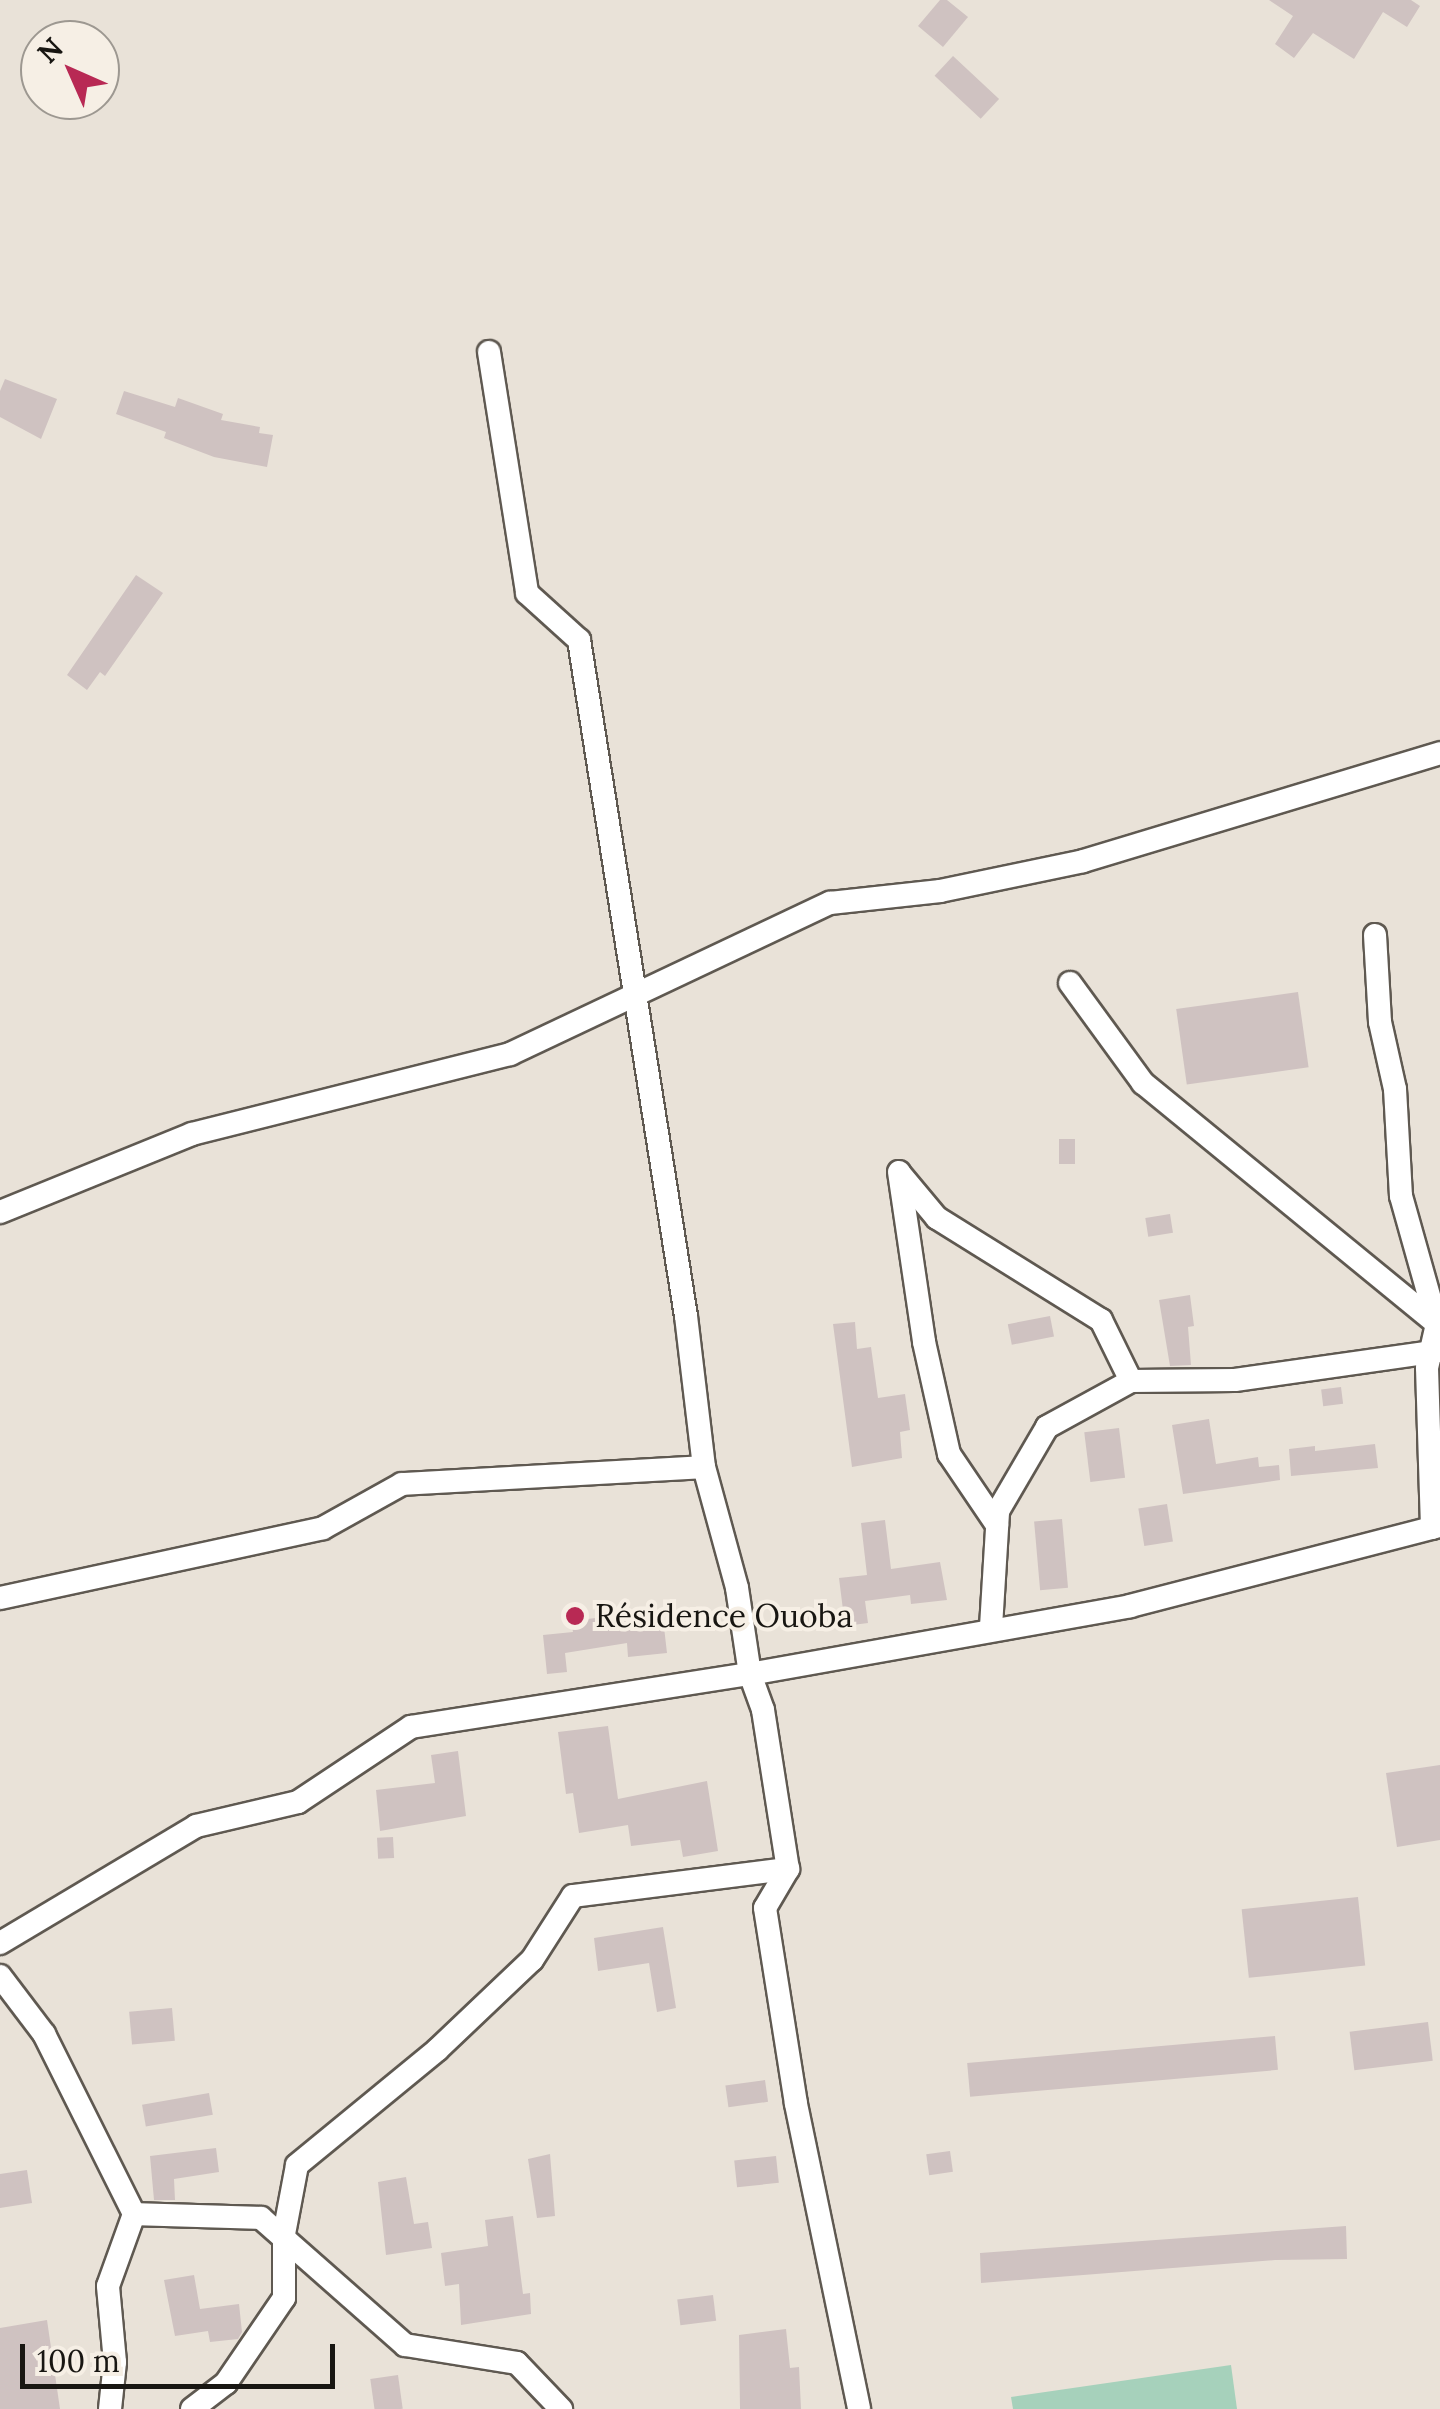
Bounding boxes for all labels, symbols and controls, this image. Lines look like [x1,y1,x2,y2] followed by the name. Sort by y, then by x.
[20,20,120,120] north arrow
[30,30,71,71] text: N
[595,1597,853,1635] place label: Résidence Ouoba
[564,1605,586,1627] marker: Résidence Ouoba
[25,2324,340,2386] scale bar
[37,2342,120,2380] text: 100 m

